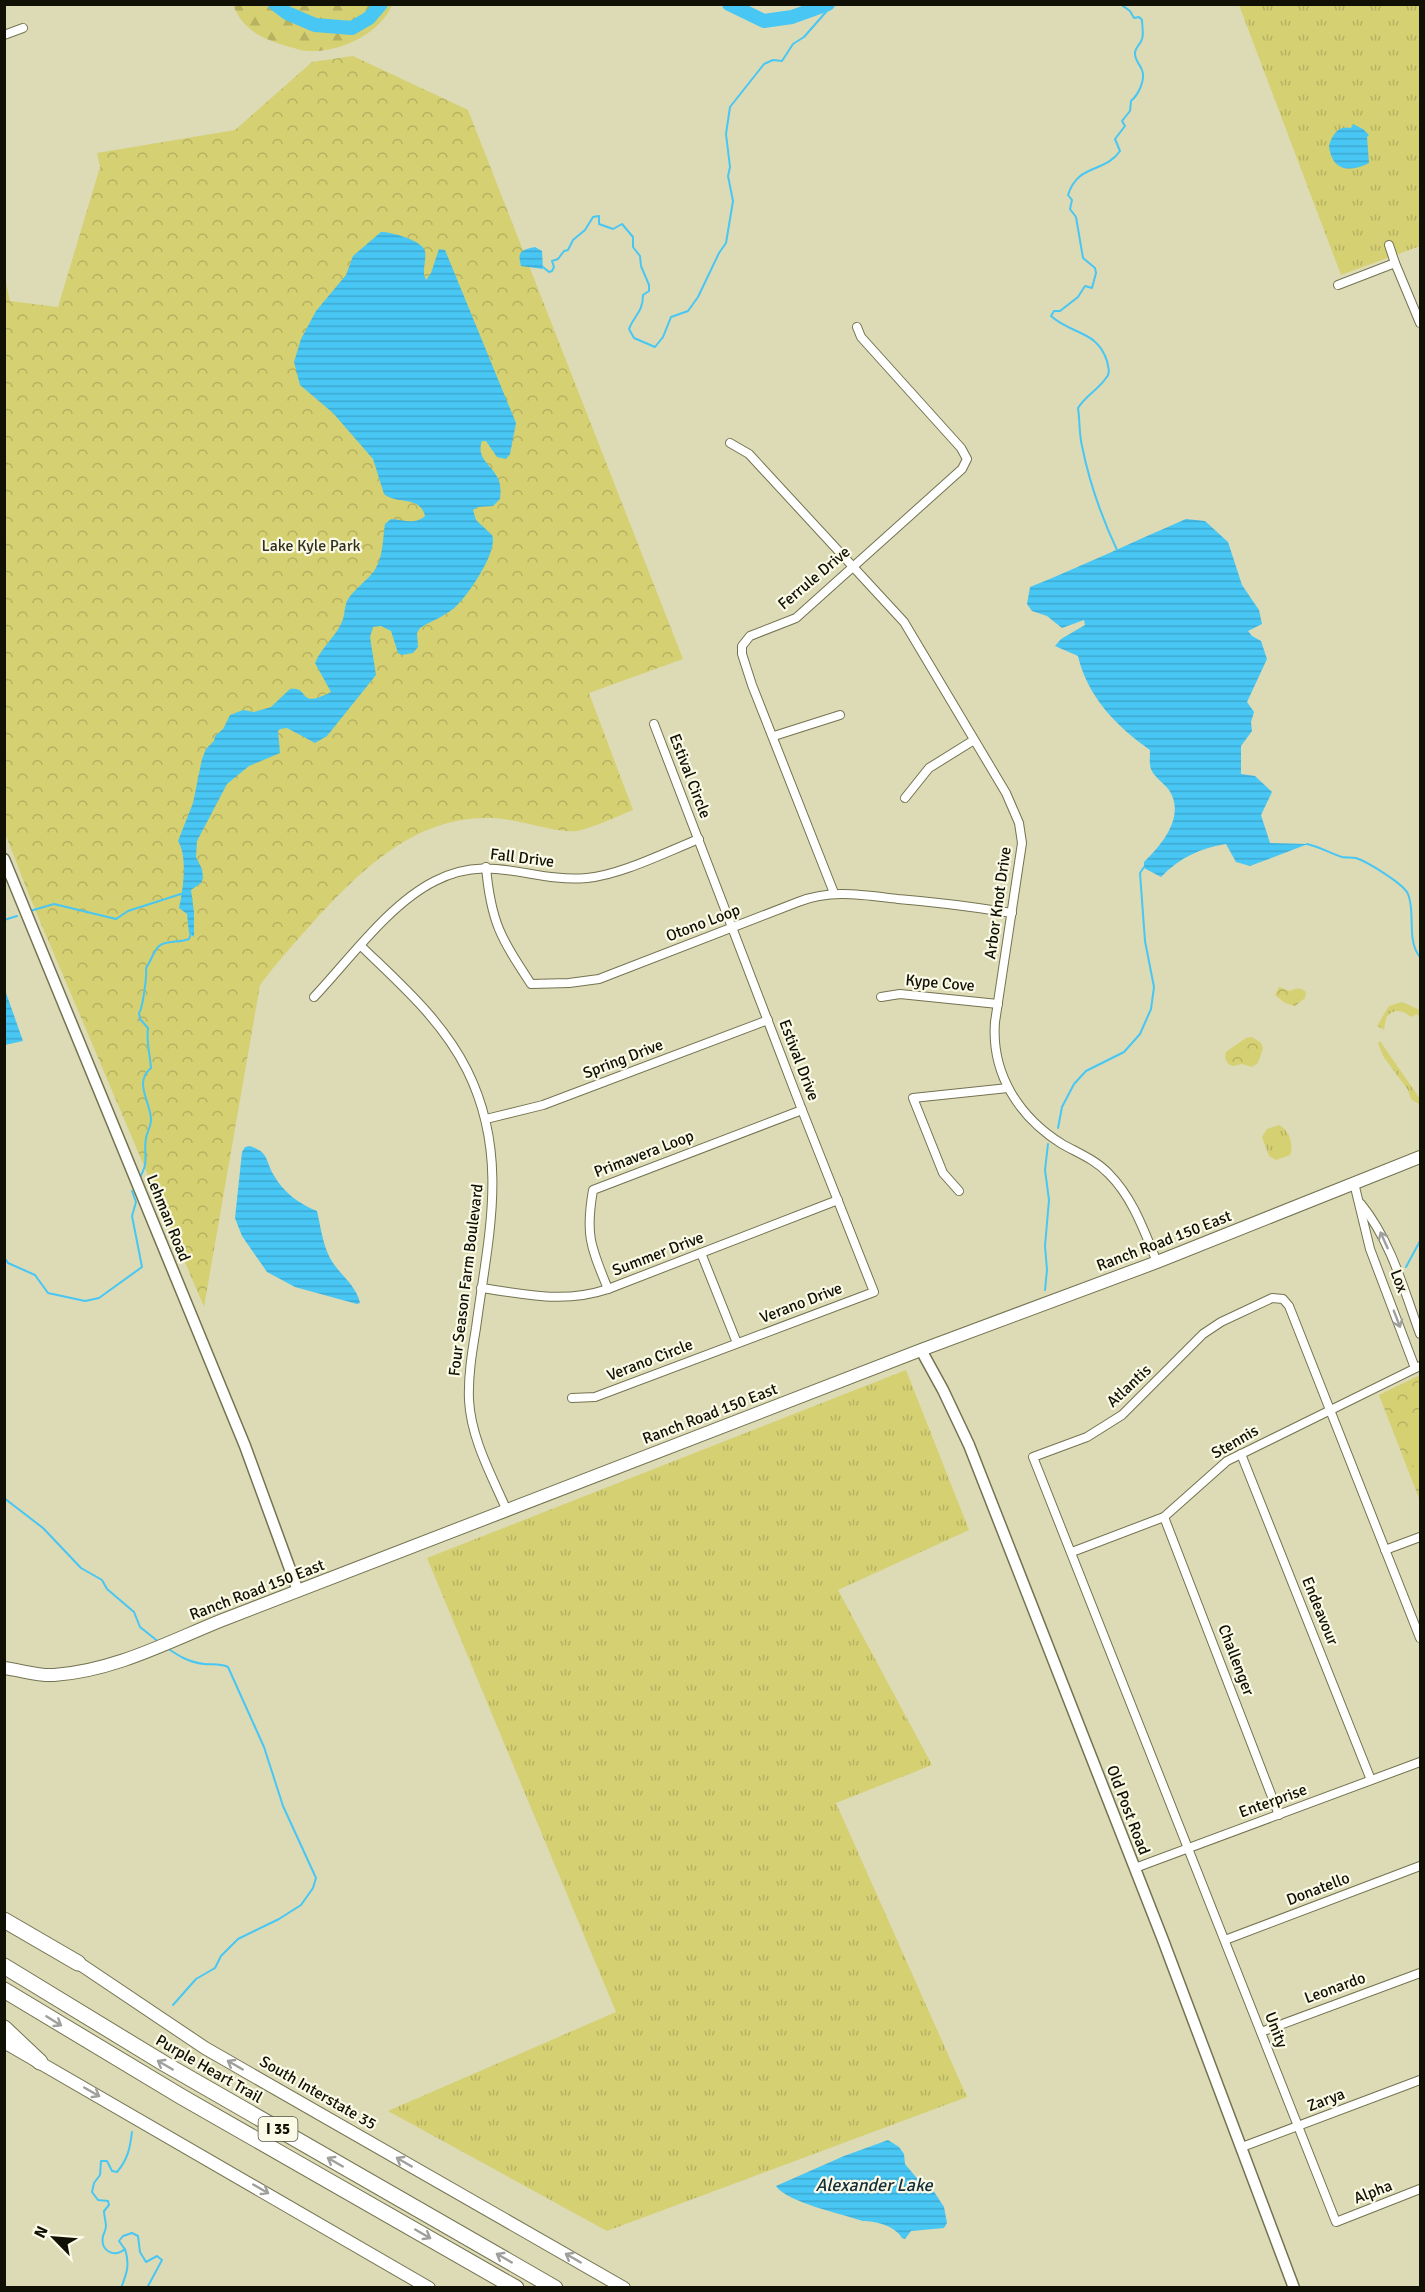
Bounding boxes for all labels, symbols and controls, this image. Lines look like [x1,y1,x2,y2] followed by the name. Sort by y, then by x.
[261,536,361,556] park label: Lake Kyle Park
[774,542,854,614] street label: Ferrule Drive
[665,731,715,821] street label: Estival Circle
[489,844,555,872] street label: Fall Drive
[980,846,1016,960] street label: Arbor Knot Drive
[663,900,743,946] street label: Otono Loop
[904,970,976,996] street label: Kype Cove
[774,1017,824,1103] street label: Estival Drive
[580,1035,666,1083] street label: Spring Drive
[591,1126,697,1182] street label: Primavera Loop
[141,1172,195,1264] street label: Lehman Road
[444,1183,488,1377] street label: Four Season Farm Boulevard
[1094,1206,1235,1276] street label: Ranch Road 150 East
[609,1227,707,1281] street label: Summer Drive
[1378,1232,1389,1250] one-way arrow
[1385,1267,1413,1296] street label: Lox
[757,1278,845,1328] street label: Verano Drive
[1393,1310,1404,1328] one-way arrow
[604,1334,696,1386] street label: Verano Circle
[1103,1360,1155,1412] street label: Atlantis
[640,1379,781,1449] street label: Ranch Road 150 East
[1208,1421,1262,1463] street label: Stennis
[187,1555,328,1625] street label: Ranch Road 150 East
[1297,1574,1343,1648] street label: Endeavour
[1213,1622,1259,1699] street label: Challenger
[1102,1762,1154,1858] street label: Old Post Road
[1236,1779,1310,1823] street label: Enterprise
[1284,1868,1352,1910] street label: Donatello
[1302,1968,1368,2008] street label: Leonardo
[1260,2009,1292,2051] street label: Unity
[45,2015,62,2027] one-way arrow
[152,2030,266,2108] street label: Purple Heart Trail
[256,2051,380,2135] street label: South Interstate 35
[157,2058,174,2070] one-way arrow
[226,2059,244,2070] one-way arrow
[1304,2084,1348,2116] street label: Zarya
[83,2086,100,2098] one-way arrow
[258,2117,298,2141] road number: I 35
[326,2155,343,2167] one-way arrow
[396,2155,413,2167] one-way arrow
[815,2174,934,2196] water label: Alexander Lake
[1351,2176,1395,2208] street label: Alpha
[252,2183,269,2195] one-way arrow
[24,2208,84,2268] north arrow
[30,2223,53,2241] text: N
[414,2229,431,2241] one-way arrow
[496,2252,513,2264] one-way arrow
[565,2252,582,2264] one-way arrow

